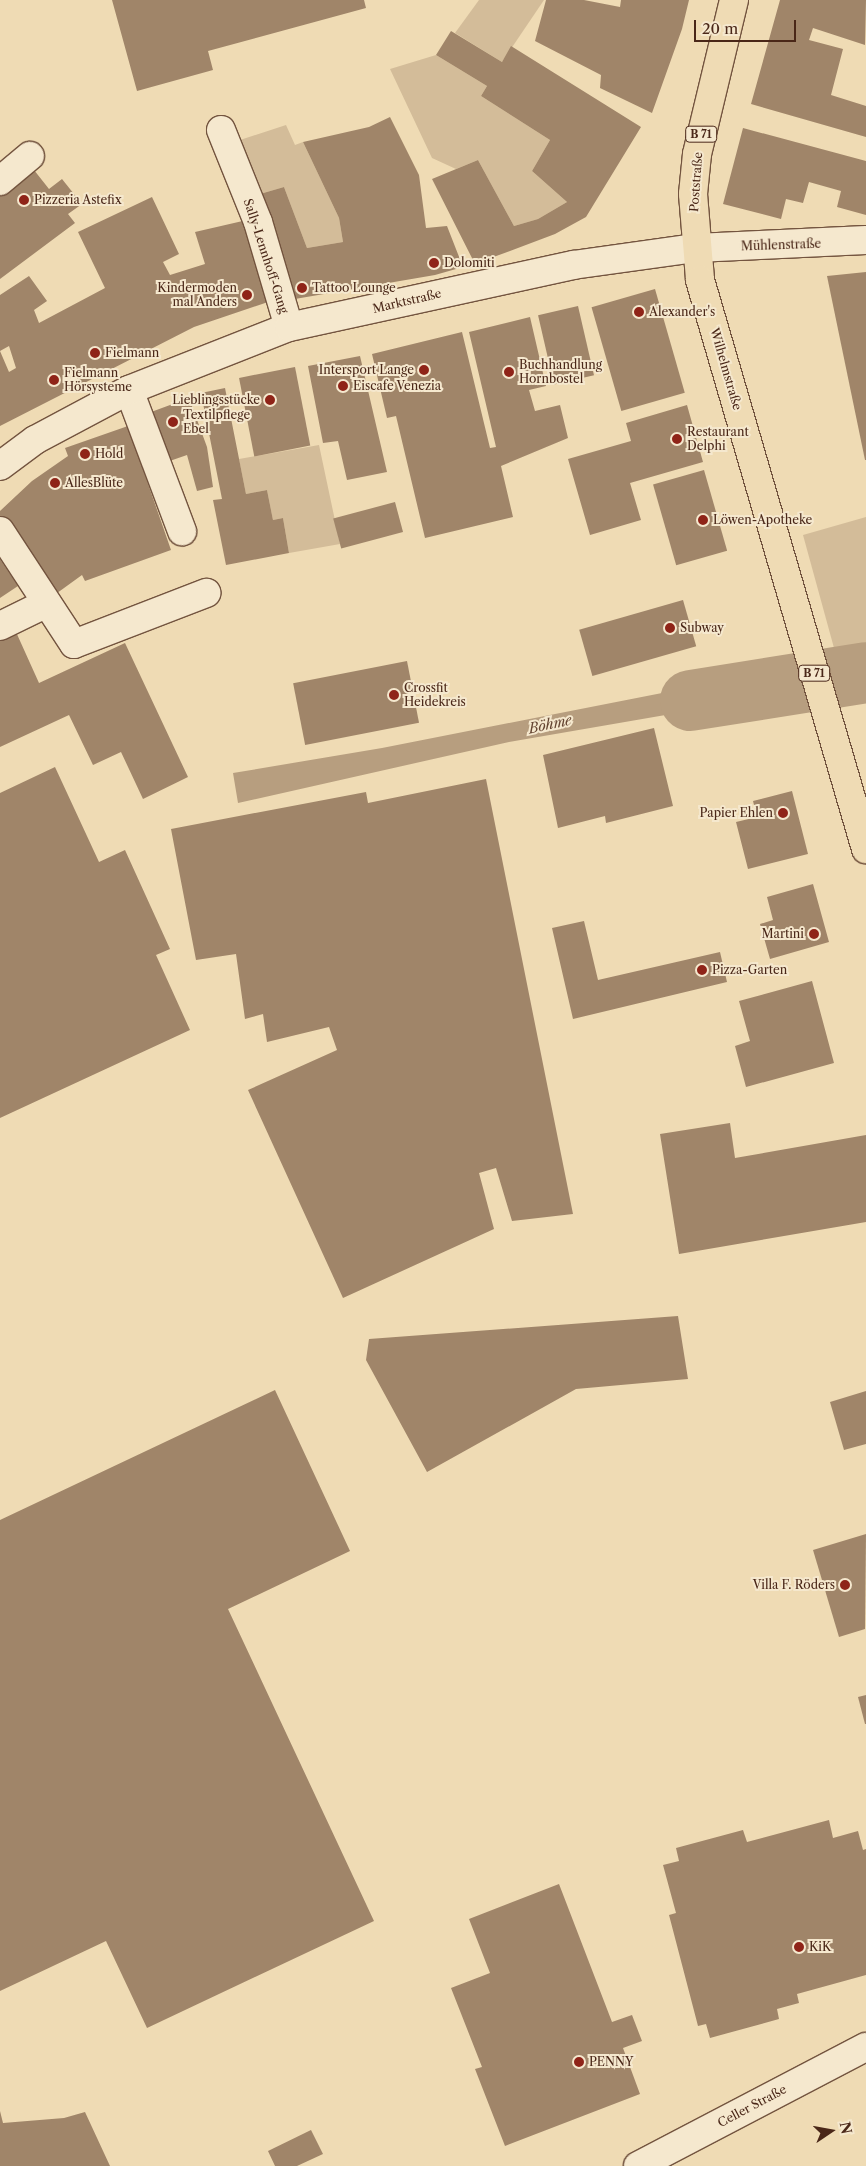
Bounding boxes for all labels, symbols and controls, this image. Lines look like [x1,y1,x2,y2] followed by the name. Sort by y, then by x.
[696,10,798,42] scale bar
[702,19,738,38] text: 20 m
[685,126,717,142] road number: B 71
[687,151,705,213] street label: Poststraße
[34,193,122,207] place label: Pizzeria Astefix
[18,194,30,206] marker: Pizzeria Astefix
[241,197,291,315] street label: Sally-Lennhoff-Gang
[741,236,821,254] street label: Mühlenstraße
[444,256,495,270] place label: Dolomiti
[428,257,440,269] marker: Dolomiti
[157,281,237,309] place label: Kindermoden mal Anders
[312,281,396,295] place label: Tattoo Lounge
[296,282,308,294] marker: Tattoo Lounge
[371,286,443,316] street label: Marktstraße
[241,289,253,301] marker: Kindermoden mal Anders
[649,305,715,319] place label: Alexander's
[633,306,645,318] marker: Alexander's
[707,326,745,412] street label: Wilhelmstraße
[105,346,159,360] place label: Fielmann
[89,347,101,359] marker: Fielmann
[519,358,602,386] place label: Buchhandlung Hornbostel
[319,363,414,377] place label: Intersport Lange
[418,364,430,376] marker: Intersport Lange
[64,366,132,394] place label: Fielmann Hörsysteme
[503,366,515,378] marker: Buchhandlung Hornbostel
[48,374,60,386] marker: Fielmann Hörsysteme
[353,379,442,393] place label: Eiscafe Venezia
[337,380,349,392] marker: Eiscafe Venezia
[172,393,260,407] place label: Lieblingsstücke
[264,394,276,406] marker: Lieblingsstücke
[183,408,250,436] place label: Textilpflege Ebel
[167,416,179,428] marker: Textilpflege Ebel
[687,425,749,453] place label: Restaurant Delphi
[671,433,683,445] marker: Restaurant Delphi
[95,447,123,461] place label: Hold
[79,448,91,460] marker: Hold
[65,476,123,490] place label: AllesBlüte
[49,477,61,489] marker: AllesBlüte
[713,513,812,527] place label: Löwen-Apotheke
[697,514,709,526] marker: Löwen-Apotheke
[680,621,724,635] place label: Subway
[664,622,676,634] marker: Subway
[798,664,830,681] road number: B 71
[404,681,466,709] place label: Crossfit Heidekreis
[388,689,400,701] marker: Crossfit Heidekreis
[527,711,573,737] water label: Böhme
[699,806,773,820] place label: Papier Ehlen
[777,807,789,819] marker: Papier Ehlen
[762,927,804,941] place label: Martini
[808,928,820,940] marker: Martini
[712,963,787,977] place label: Pizza-Garten
[696,964,708,976] marker: Pizza-Garten
[752,1578,835,1592] place label: Villa F. Röders
[839,1579,851,1591] marker: Villa F. Röders
[809,1940,831,1954] place label: KiK
[793,1941,805,1953] marker: KiK
[589,2055,633,2069] place label: PENNY
[573,2056,585,2068] marker: PENNY
[715,2082,789,2130] street label: Celler Straße
[806,2106,856,2156] north arrow
[836,2120,856,2136] text: N

